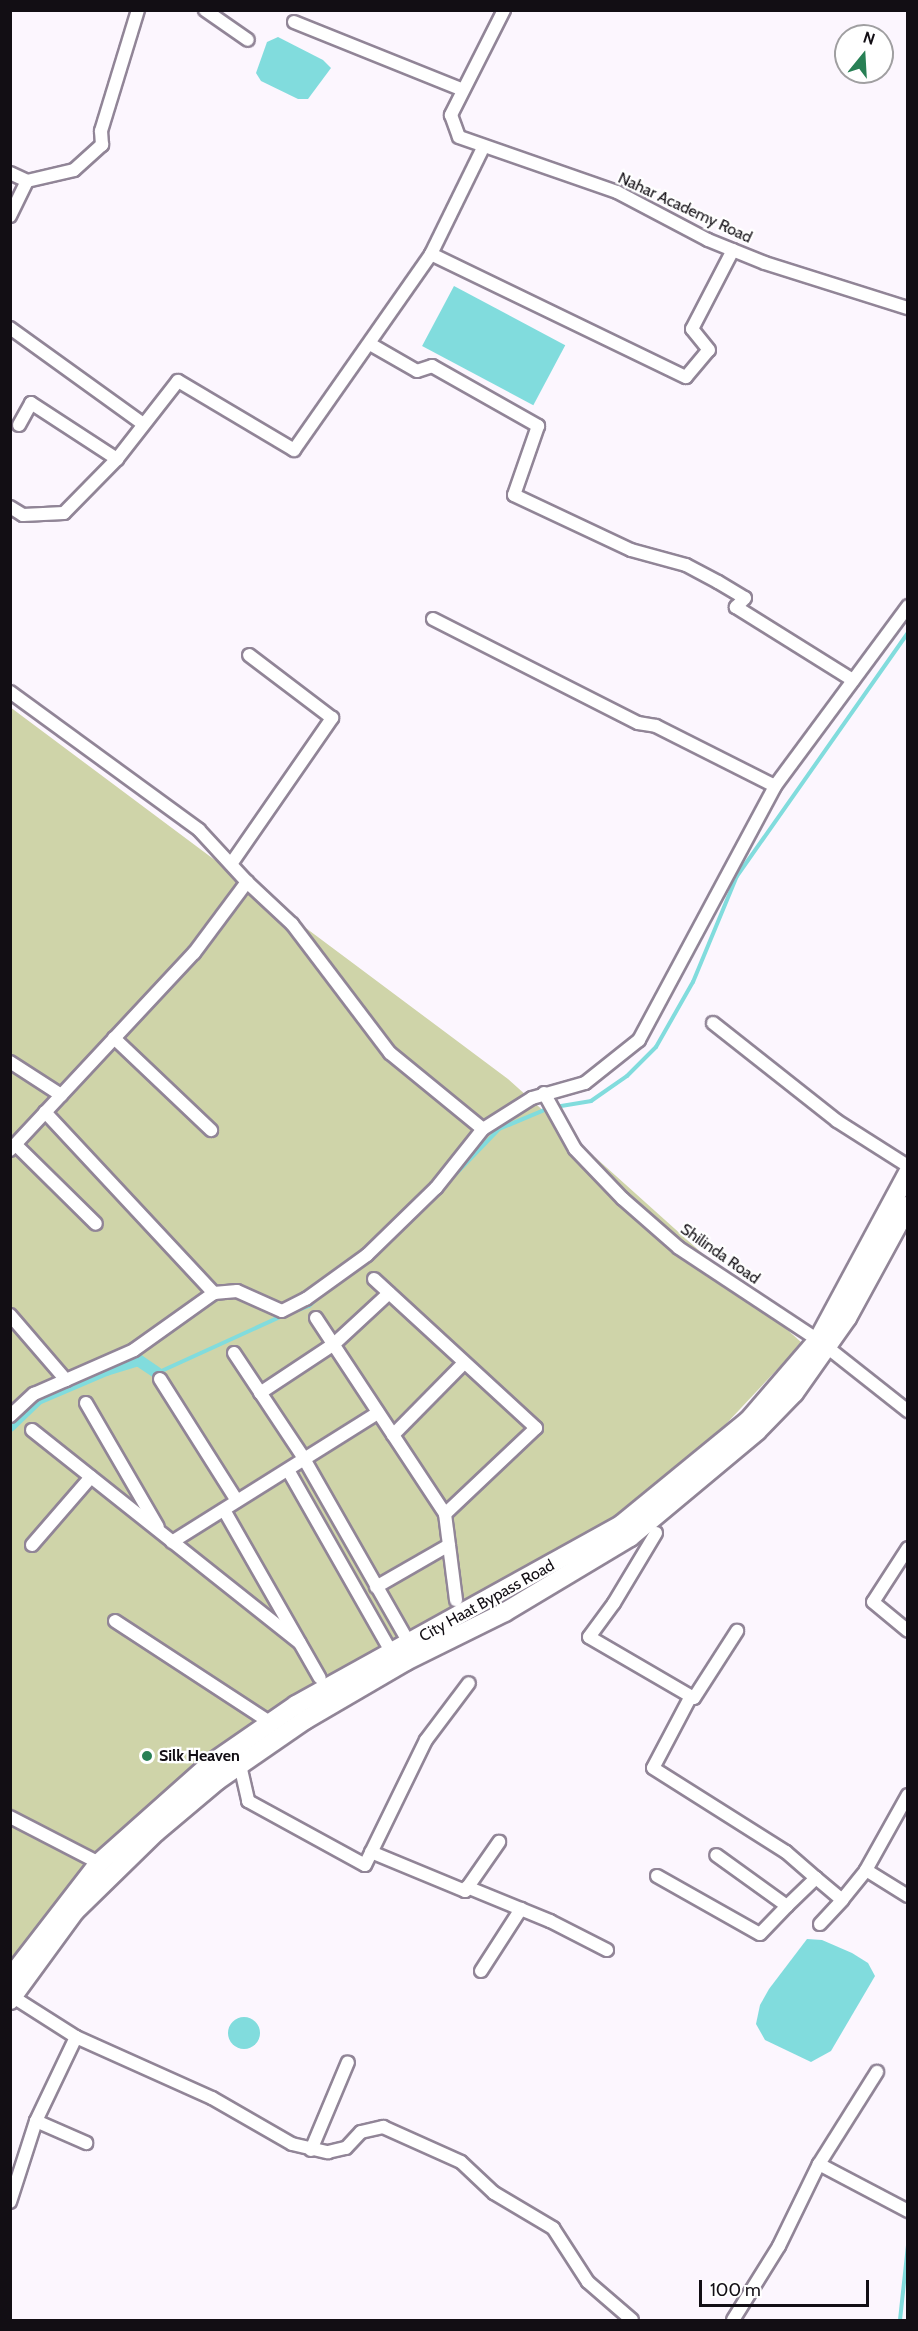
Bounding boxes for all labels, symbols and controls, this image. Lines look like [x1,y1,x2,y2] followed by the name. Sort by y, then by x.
[834,24,894,84] north arrow
[861,28,877,49] text: N
[615,169,755,247] street label: Nahar Academy Road
[677,1220,763,1288] street label: Shilinda Road
[416,1556,558,1646] street label: City Haat Bypass Road
[159,1746,240,1766] place label: Silk Heaven
[140,1749,154,1763] marker: Silk Heaven
[702,2268,872,2306] scale bar
[710,2279,761,2301] text: 100 m

